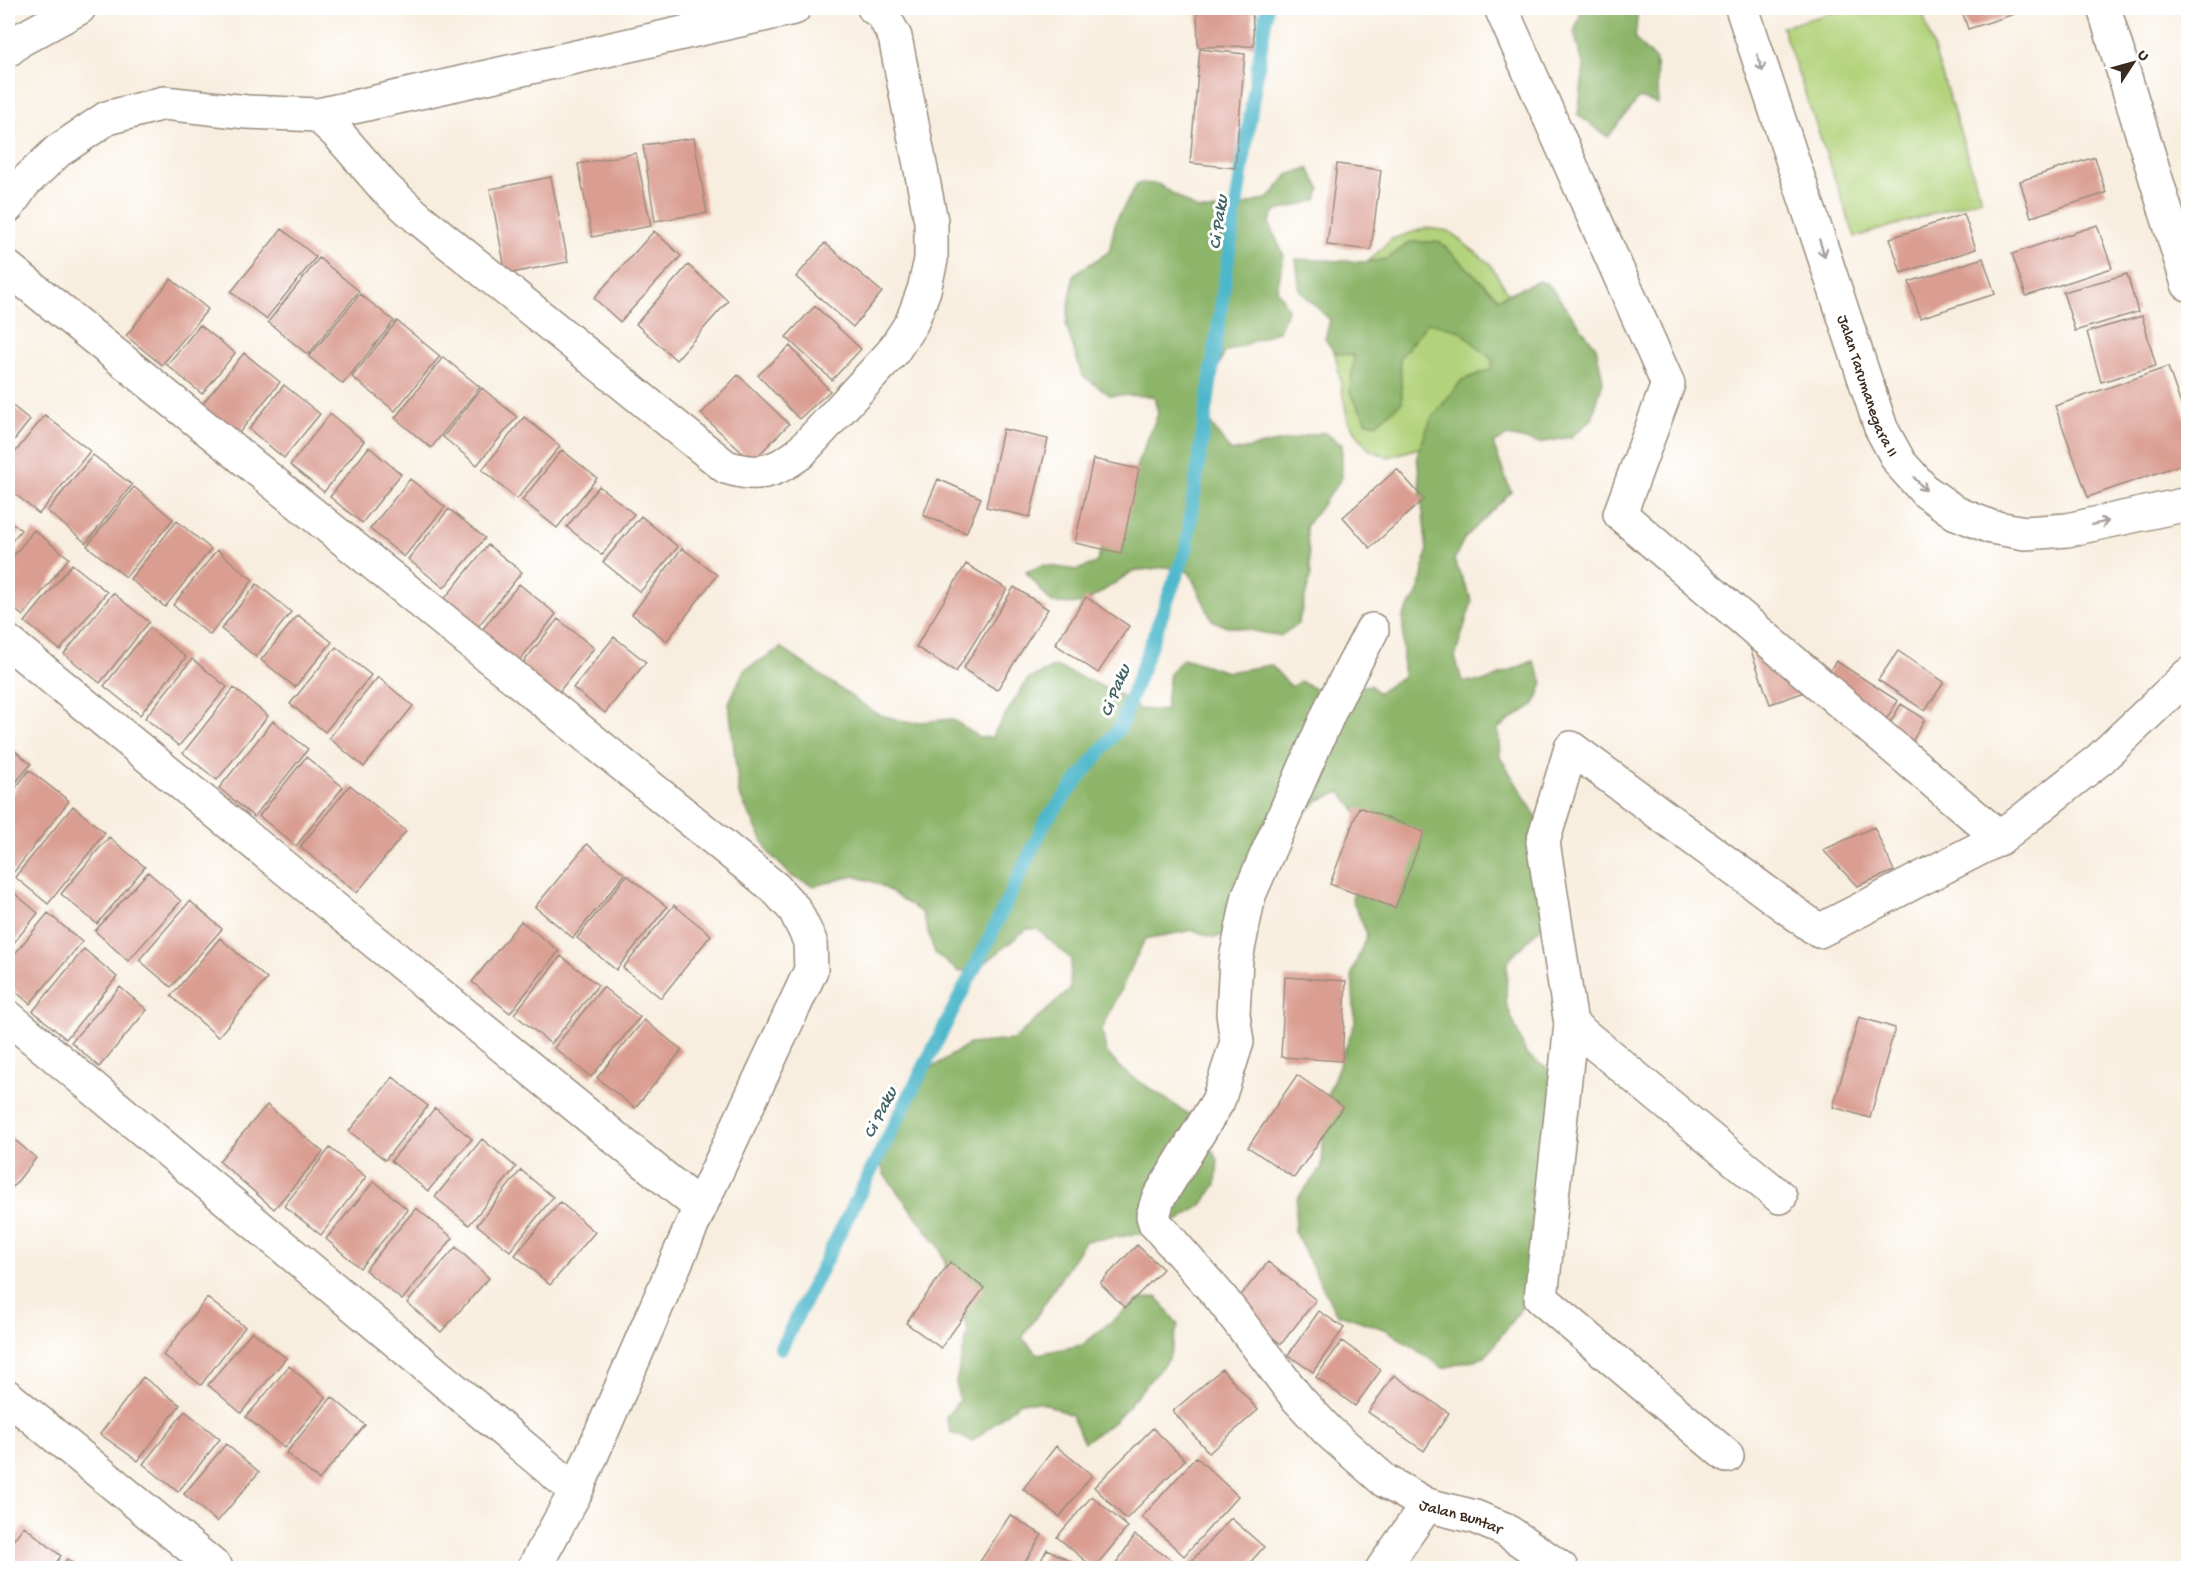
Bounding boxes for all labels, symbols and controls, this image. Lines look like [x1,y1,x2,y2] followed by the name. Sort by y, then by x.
[2103,33,2163,93] north arrow
[2132,47,2153,66] text: U
[1756,53,1767,72] one-way arrow
[1205,192,1234,251] water label: Ci Paku
[1817,238,1828,257] one-way arrow
[1831,313,1901,461] street label: Jalan Tarumanegara II
[1913,477,1927,492] one-way arrow
[2091,516,2110,528] one-way arrow
[1096,660,1137,720] water label: Ci Paku
[860,1083,904,1142] water label: Ci Paku
[1415,1496,1506,1541] street label: Jalan Buntar

